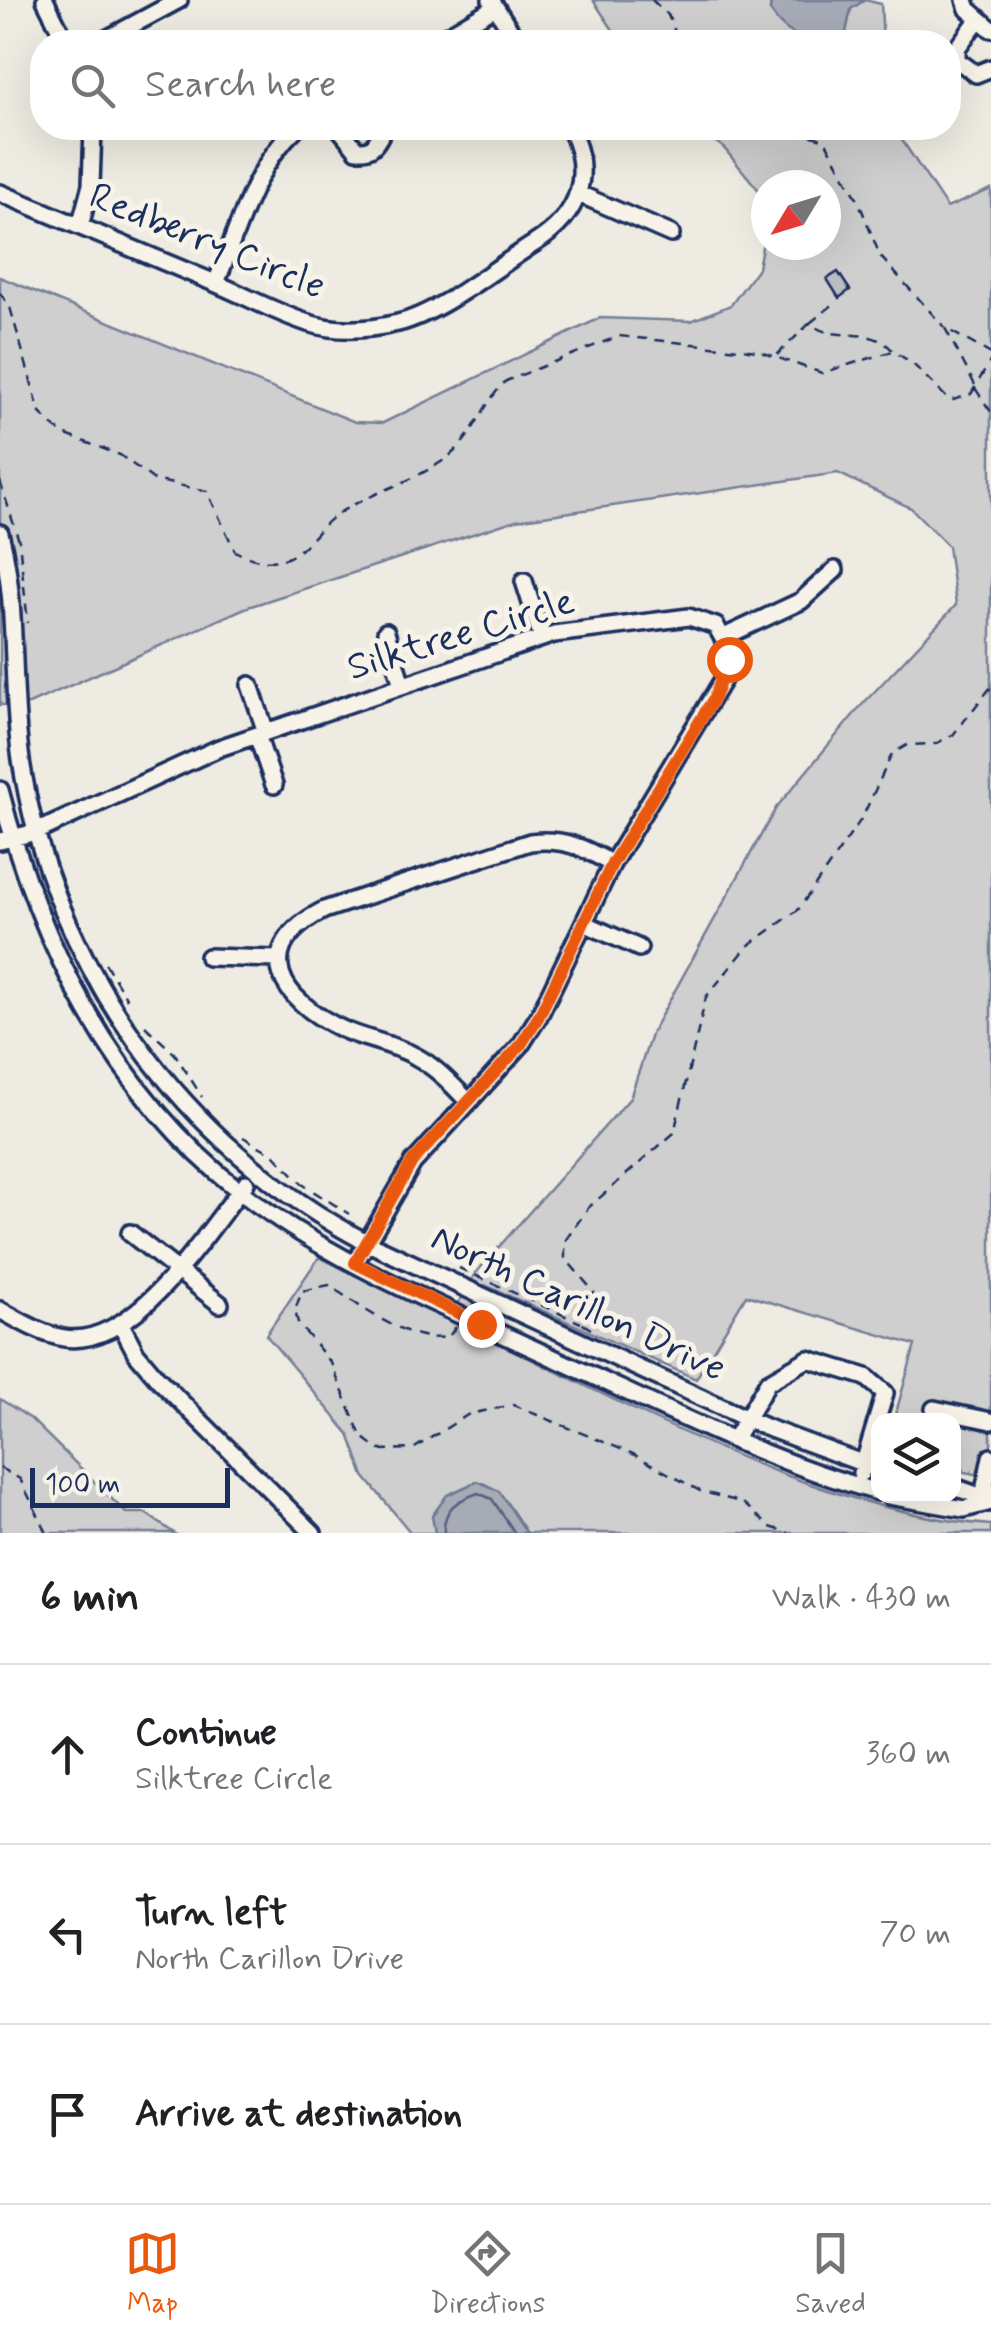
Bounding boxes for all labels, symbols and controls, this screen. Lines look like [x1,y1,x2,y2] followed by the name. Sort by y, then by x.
[30,30,961,140] search box
[65,58,120,113] icon: search
[145,61,336,110] text: Search here
[751,170,841,260] north arrow
[82,172,332,312] street label: Redberry Circle
[341,577,581,693] street label: Silktree Circle
[707,637,753,683] route start
[423,1214,733,1394] street label: North Carillon Drive
[459,1302,505,1348] route end
[871,1413,961,1503] map controls
[871,1413,961,1503] button: layers
[30,1463,230,1508] scale bar
[45,1467,120,1504] text: 100 m
[40,1571,139,1626] text: 6 min
[772,1577,951,1619] text: Walk · 430 m
[135,1709,277,1758] text: Continue
[40,1727,95,1782] icon: ahead
[865,1733,951,1775] text: 360 m
[135,1758,333,1800] text: Silktree Circle
[135,1889,287,1938] text: Turn left
[40,1907,95,1962] icon: left
[879,1913,951,1955] text: 70 m
[135,1938,404,1980] text: North Carillon Drive
[40,2087,95,2142] icon: arrive
[135,2090,462,2139] text: Arrive at destination
[125,2226,180,2323] tab: Map
[430,2226,545,2323] tab: Directions
[795,2226,866,2323] tab: Saved

